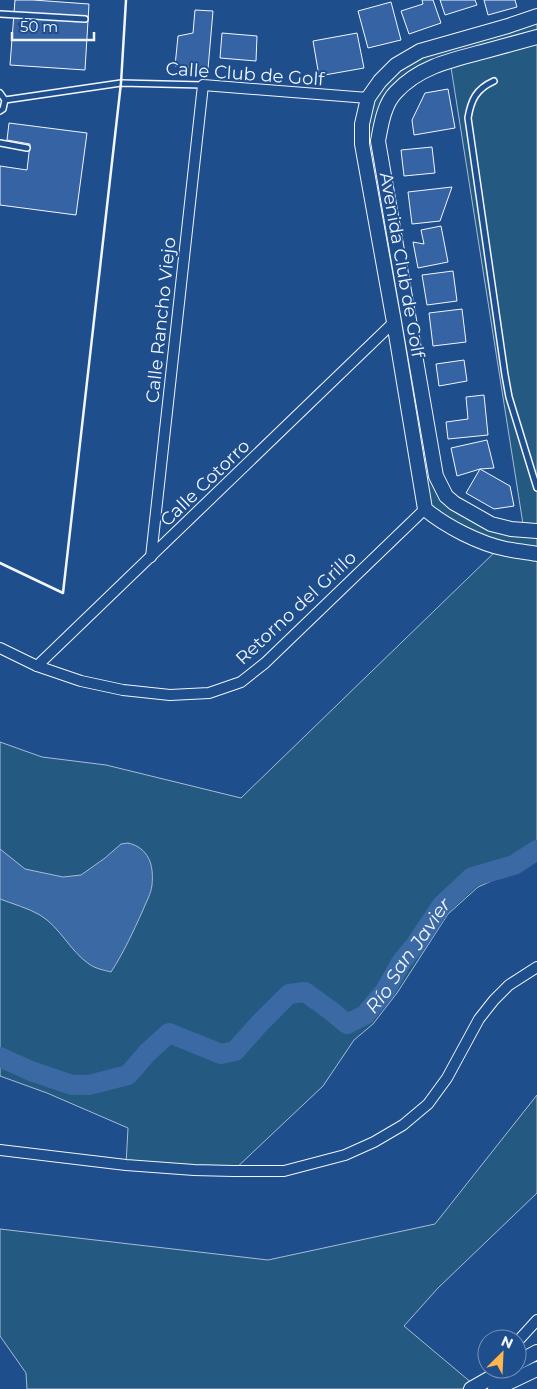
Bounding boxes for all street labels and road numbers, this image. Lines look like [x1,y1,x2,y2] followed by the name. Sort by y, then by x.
[165,57,326,91] street label: Calle Club de Golf
[375,171,429,360] street label: Avenida Club de Golf
[141,236,181,404] street label: Calle Rancho Viejo
[156,435,254,531] street label: Calle Cotorro
[231,546,361,670] street label: Retorno del Grillo

